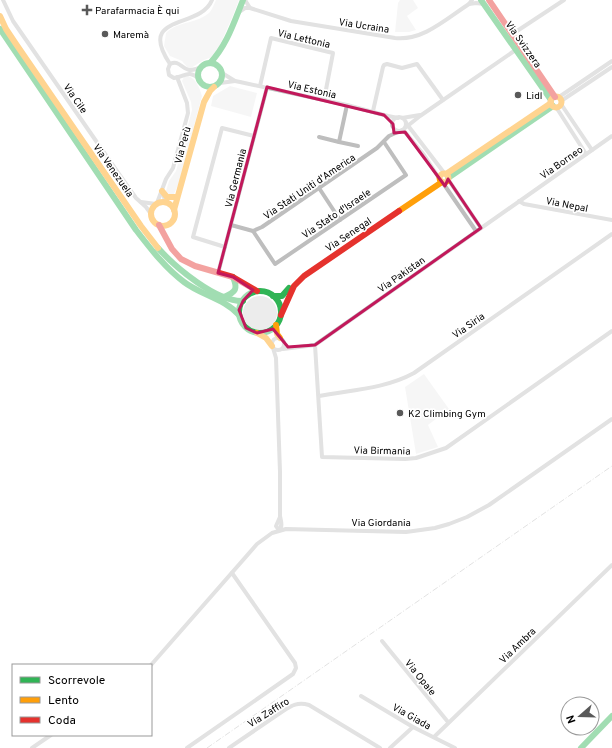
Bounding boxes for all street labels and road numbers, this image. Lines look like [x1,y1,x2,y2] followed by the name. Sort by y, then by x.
[338,16,390,37] street label: Via Ucraina
[502,19,544,71] street label: Via Svizzera
[276,27,331,52] street label: Via Lettonia
[286,79,337,102] street label: Via Estonia
[60,81,90,116] street label: Via Cile
[172,125,195,165] street label: Via Perù
[90,142,136,200] street label: Via Venezuela
[538,143,586,183] street label: Via Borneo
[223,148,250,209] street label: Via Germania
[261,152,358,223] street label: Via Stati Uniti d'America
[300,186,374,242] street label: Via Stato d'Israele
[544,195,589,216] street label: Via Nepal
[323,215,374,255] street label: Via Senegal
[376,254,428,296] street label: Via Pakistan
[450,310,488,342] street label: Via Siria
[353,445,411,458] street label: Via Birmania
[351,517,411,530] street label: Via Giordania
[497,625,539,667] street label: Via Ambra
[401,657,438,699] street label: Via Opale
[245,695,292,731] street label: Via Zaffiro
[390,701,433,733] street label: Via Giada

